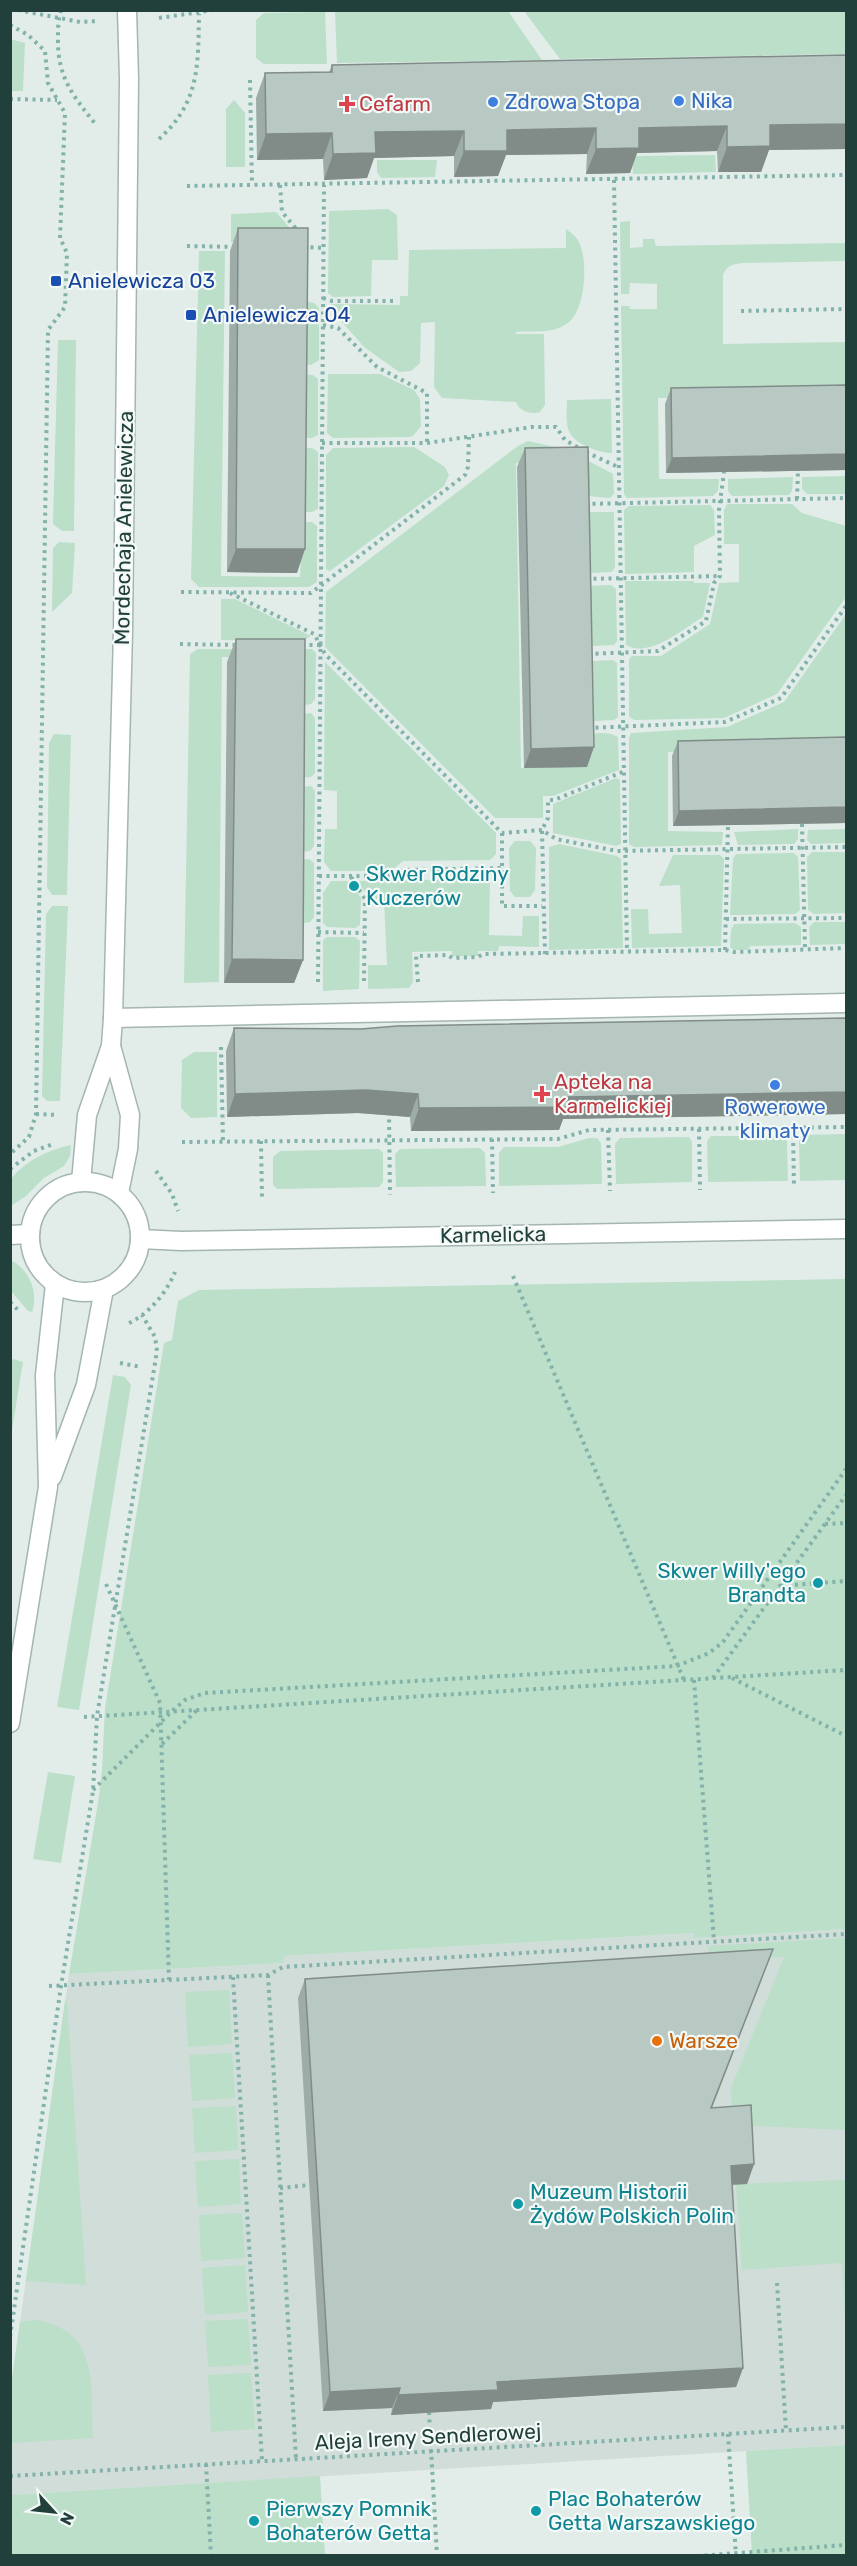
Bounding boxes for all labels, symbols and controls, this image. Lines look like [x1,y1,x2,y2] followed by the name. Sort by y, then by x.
[691,88,733,113] place label: Nika
[505,89,640,114] place label: Zdrowa Stopa
[359,91,431,116] place label: Cefarm
[672,94,686,108] marker: Nika
[486,95,500,109] marker: Zdrowa Stopa
[340,97,354,111] marker: Cefarm
[68,268,215,293] place label: Anielewicza 03
[49,274,63,288] marker: Anielewicza 03
[203,302,351,327] place label: Anielewicza 04
[184,308,198,322] marker: Anielewicza 04
[109,411,138,645] street label: Mordechaja Anielewicza
[366,861,509,910] place label: Skwer Rodziny Kuczerów
[347,879,361,893] marker: Skwer Rodziny Kuczerów
[554,1069,671,1118] place label: Apteka na Karmelickiej
[768,1078,782,1092] marker: Rowerowe klimaty
[535,1087,549,1101] marker: Apteka na Karmelickiej
[724,1094,826,1143] place label: Rowerowe klimaty
[440,1221,546,1248] street label: Karmelicka
[657,1558,806,1607] place label: Skwer Willy'ego Brandta
[811,1576,825,1590] marker: Skwer Willy'ego Brandta
[669,2028,738,2053] place label: Warsze
[650,2034,664,2048] marker: Warsze
[530,2179,734,2228] place label: Muzeum Historii Żydów Polskich Polin
[511,2197,525,2211] marker: Muzeum Historii Żydów Polskich Polin
[314,2418,542,2455] street label: Aleja Ireny Sendlerowej
[24,2482,84,2542] north arrow
[548,2486,755,2535] place label: Plac Bohaterów Getta Warszawskiego
[266,2496,431,2545] place label: Pierwszy Pomnik Bohaterów Getta
[529,2504,543,2518] marker: Plac Bohaterów Getta Warszawskiego
[56,2509,78,2528] text: N
[247,2514,261,2528] marker: Pierwszy Pomnik Bohaterów Getta

